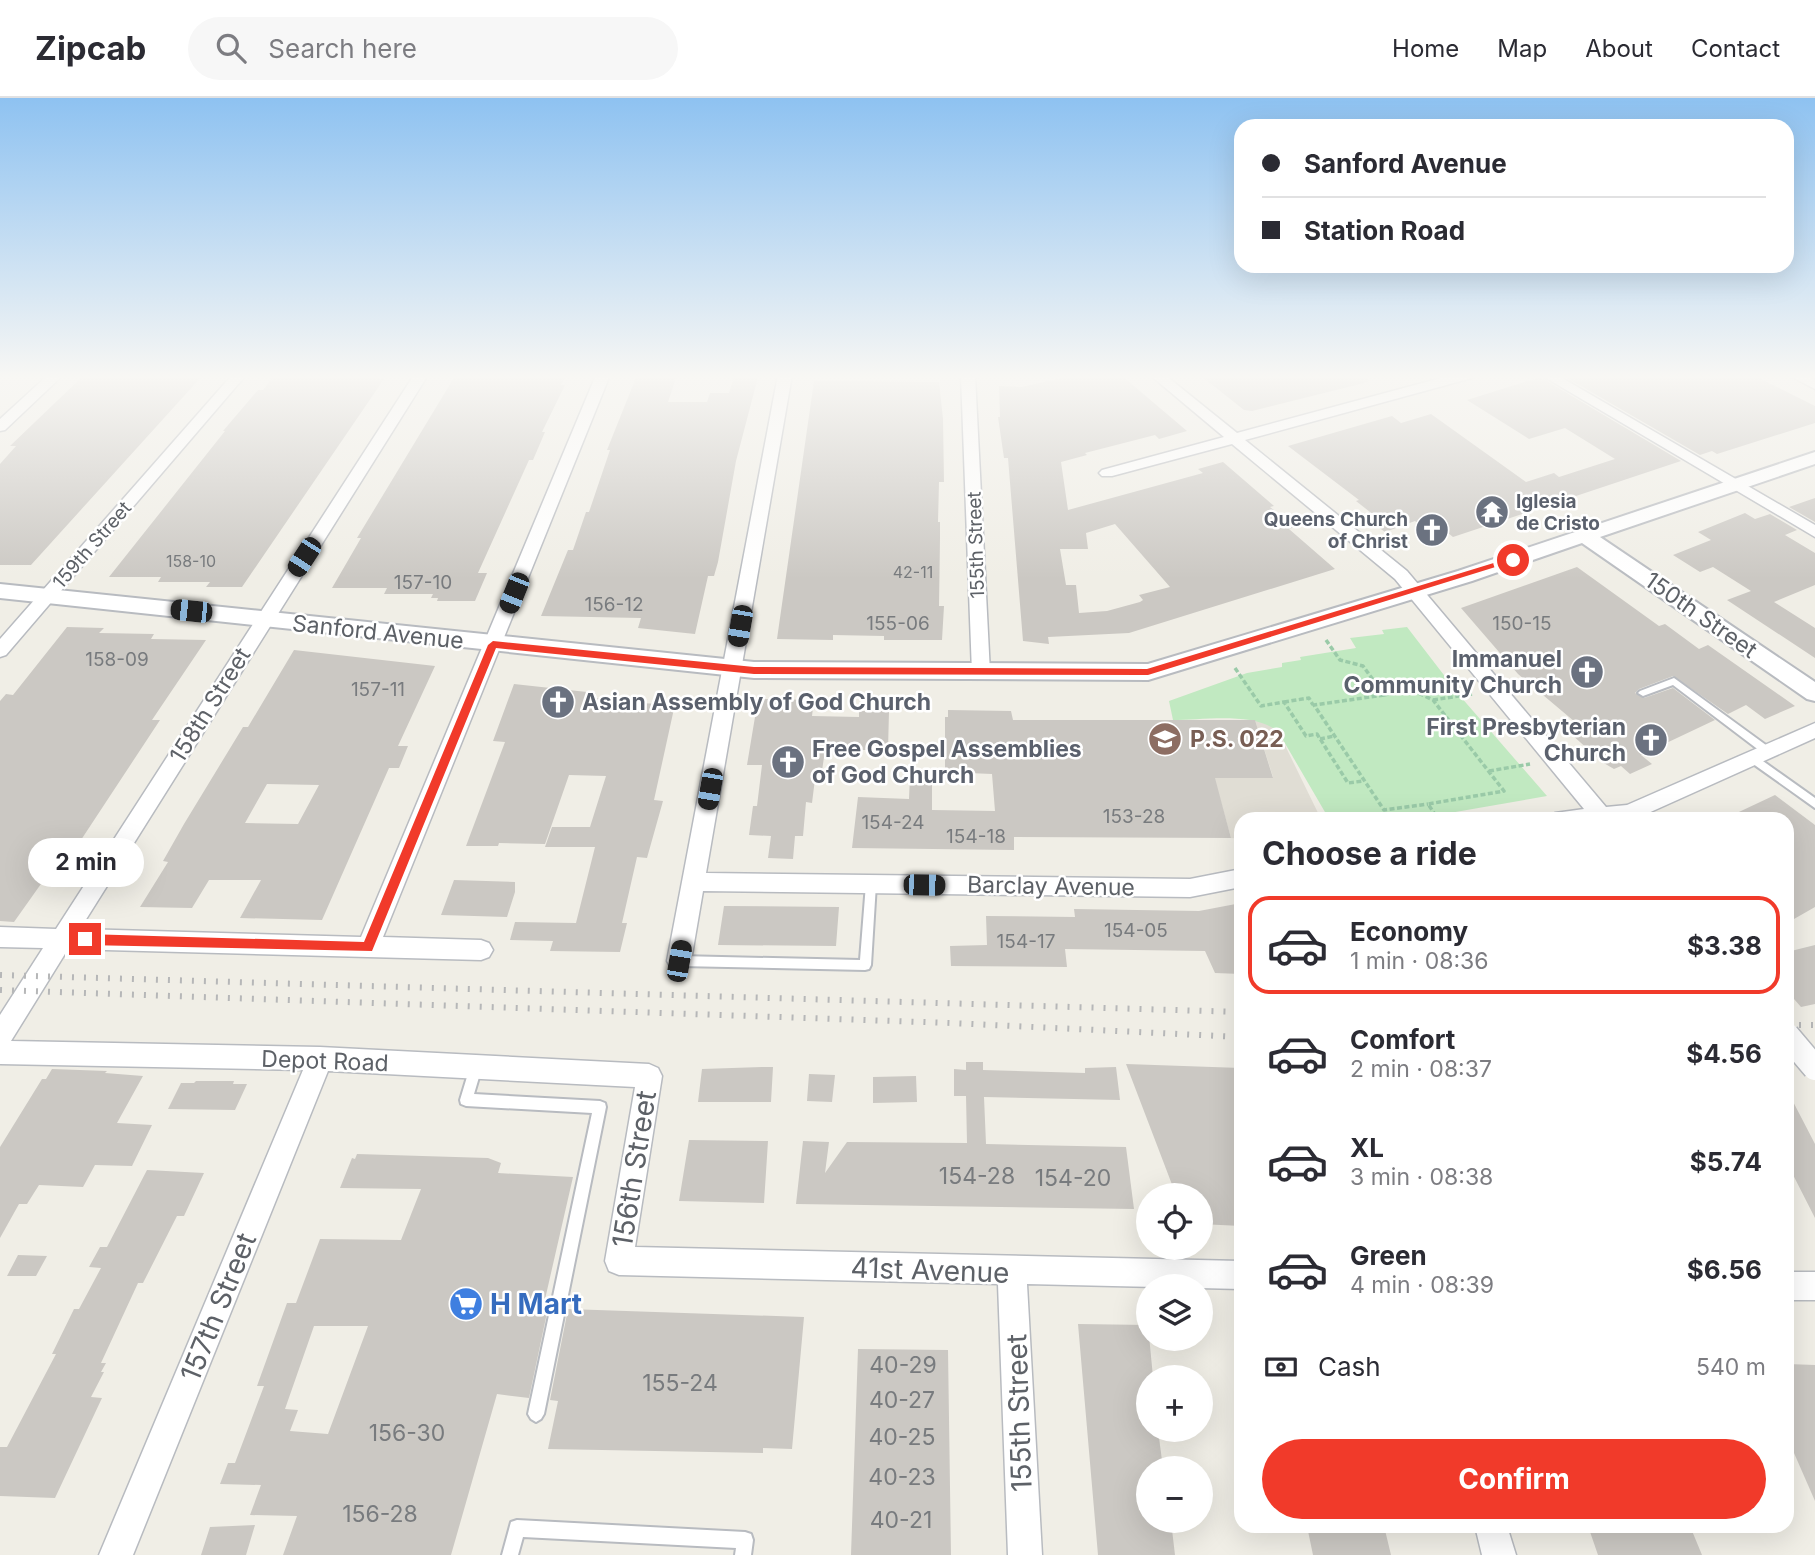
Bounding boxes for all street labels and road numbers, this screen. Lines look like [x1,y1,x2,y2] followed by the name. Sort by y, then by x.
[963,491,989,599] street label: 155th Street
[48,497,136,593] street label: 159th Street
[1639,566,1763,664] street label: 150th Street
[291,609,465,655] street label: Sanford Avenue
[164,642,257,768] street label: 158th Street
[967,871,1135,901] street label: Barclay Avenue
[261,1045,389,1077] street label: Depot Road
[605,1088,663,1250] street label: 156th Street
[173,1228,263,1386] street label: 157th Street
[850,1250,1010,1290] street label: 41st Avenue
[999,1333,1039,1493] street label: 155th Street

